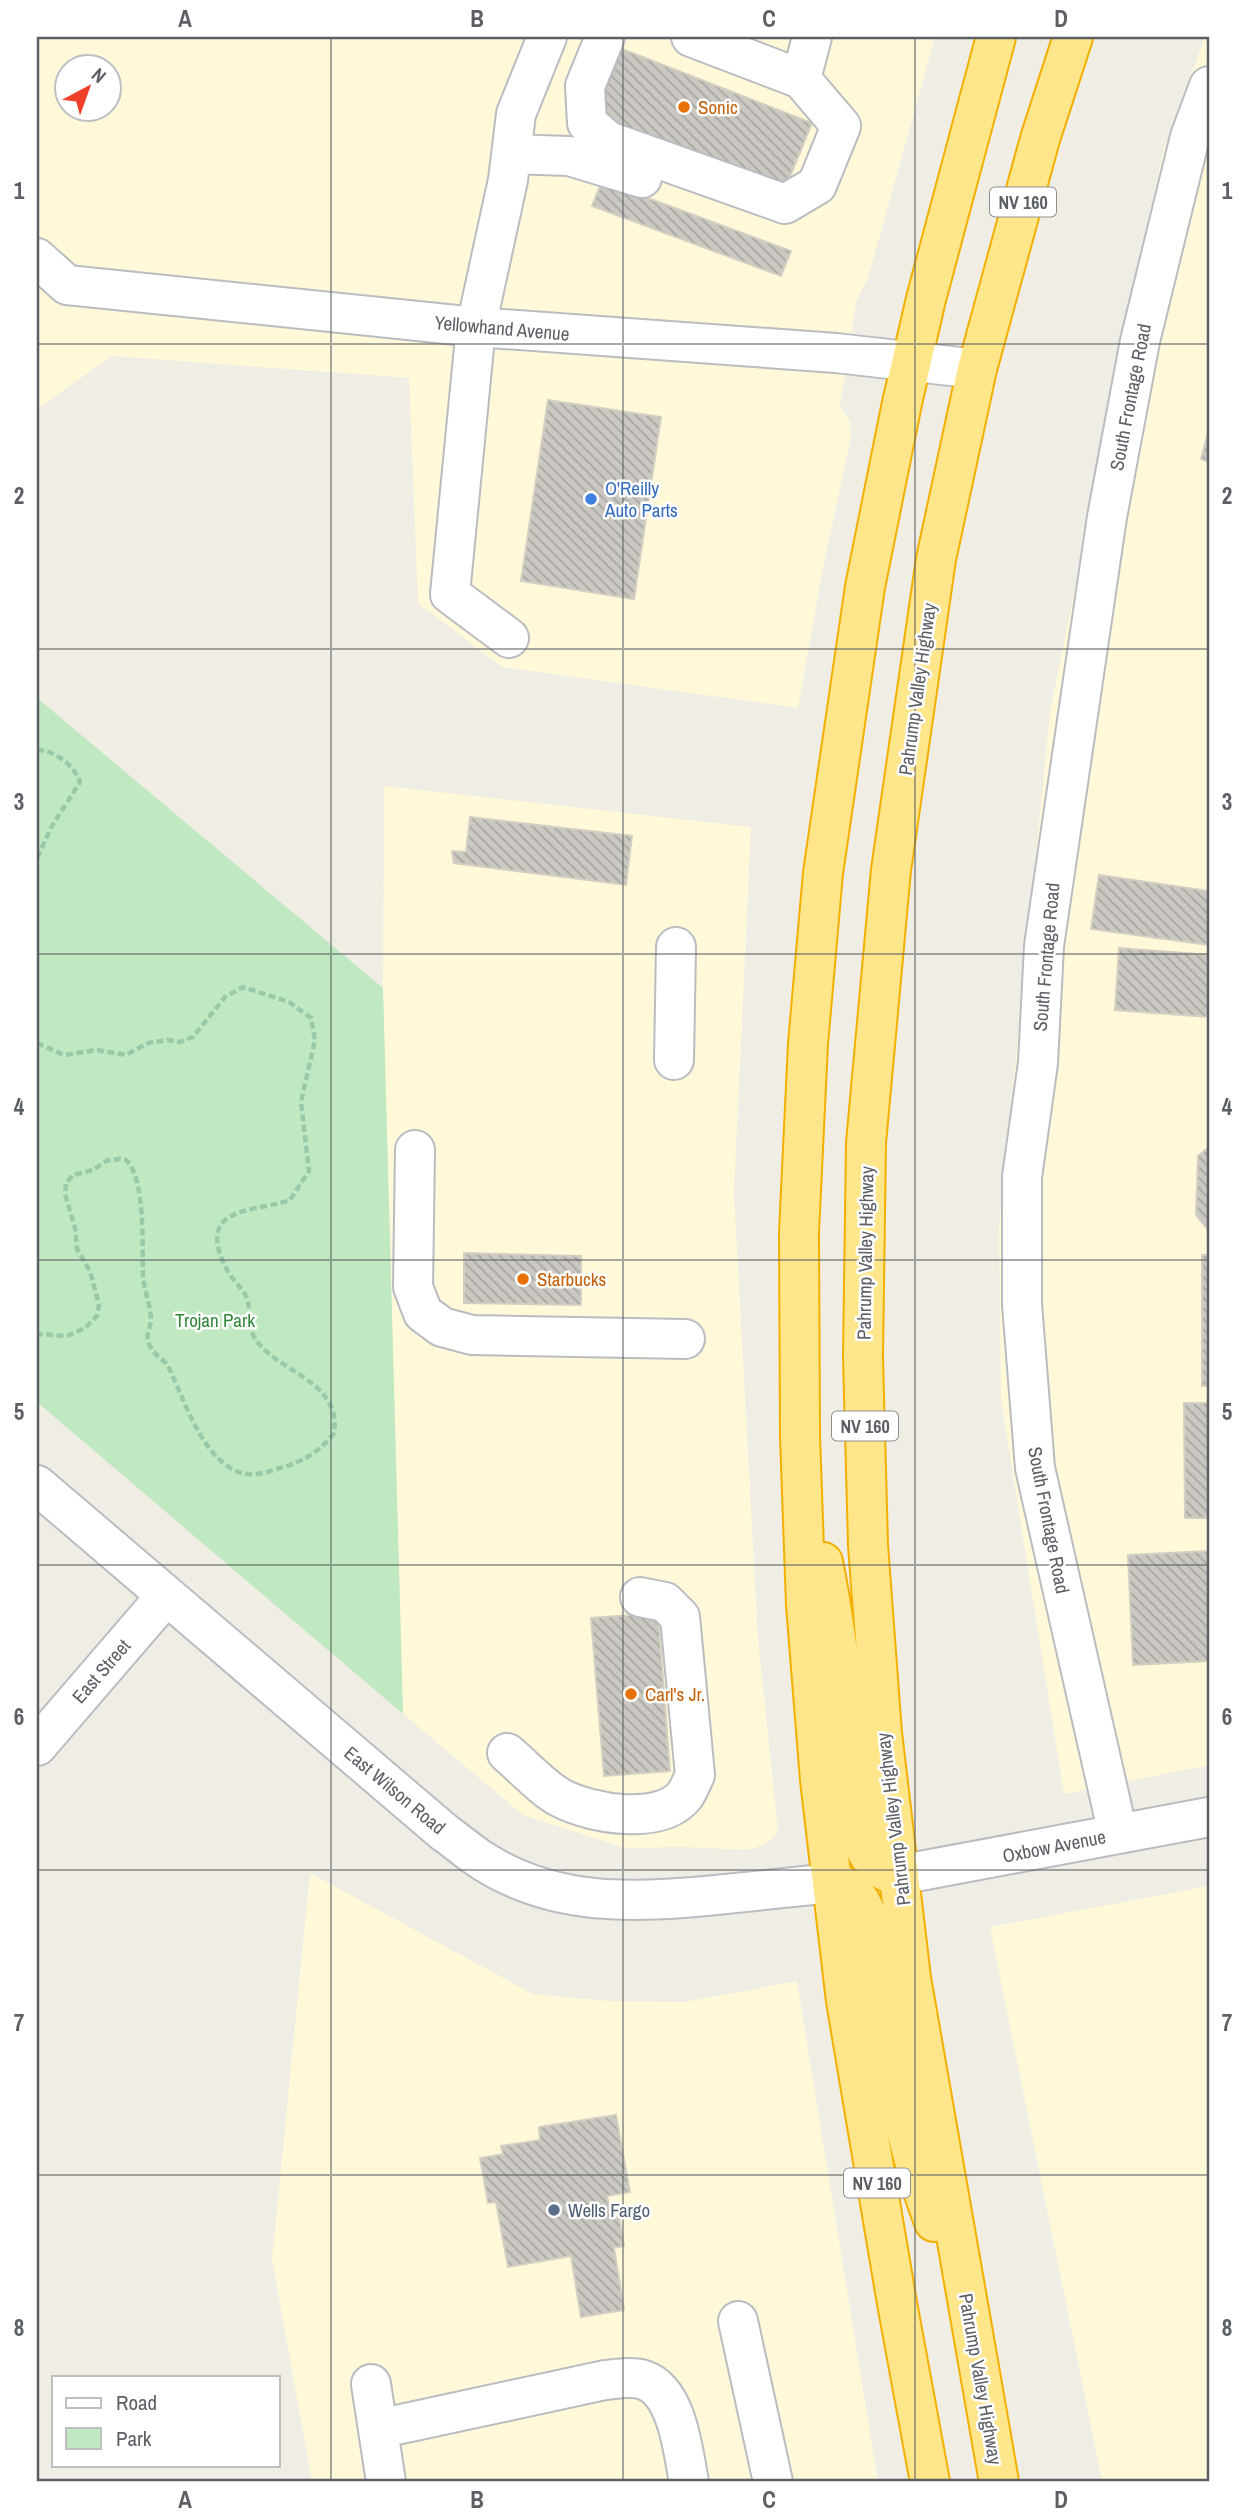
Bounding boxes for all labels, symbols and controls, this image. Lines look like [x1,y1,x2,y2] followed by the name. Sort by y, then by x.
[178,3,192,34] text: A
[470,3,484,34] text: B
[762,3,776,34] text: C
[1054,3,1068,34] text: D
[52,52,122,122] north arrow
[86,62,112,89] text: N
[698,94,738,120] place label: Sonic
[676,99,692,115] marker: Sonic
[14,175,25,206] text: 1
[1222,175,1233,206] text: 1
[990,188,1056,216] road number: NV 160
[433,309,571,347] street label: Yellowhand Avenue
[1103,321,1157,473] street label: South Frontage Road
[604,475,678,523] place label: O'Reilly Auto Parts
[14,480,24,511] text: 2
[1222,480,1232,511] text: 2
[583,491,599,507] marker: O'Reilly Auto Parts
[892,601,942,777] street label: Pahrump Valley Highway
[14,786,24,817] text: 3
[1222,786,1232,817] text: 3
[1027,882,1065,1032] street label: South Frontage Road
[14,1091,25,1122] text: 4
[1222,1091,1233,1122] text: 4
[850,1166,880,1340] street label: Pahrump Valley Highway
[537,1266,606,1292] place label: Starbucks
[515,1271,531,1287] marker: Starbucks
[175,1307,255,1333] park label: Trojan Park
[14,1396,24,1427] text: 5
[1222,1396,1232,1427] text: 5
[832,1412,898,1441] road number: NV 160
[1022,1444,1076,1596] street label: South Frontage Road
[66,1633,137,1709] street label: East Street
[645,1681,705,1707] place label: Carl's Jr.
[623,1686,639,1702] marker: Carl's Jr.
[14,1701,24,1732] text: 6
[1222,1701,1232,1732] text: 6
[869,1731,916,1907] street label: Pahrump Valley Highway
[339,1740,451,1840] street label: East Wilson Road
[1000,1823,1108,1869] street label: Oxbow Avenue
[14,2007,24,2038] text: 7
[1222,2007,1232,2038] text: 7
[844,2168,910,2197] road number: NV 160
[568,2197,650,2223] place label: Wells Fargo
[546,2202,562,2218] marker: Wells Fargo
[953,2291,1009,2467] street label: Pahrump Valley Highway
[14,2312,24,2343] text: 8
[1222,2312,1232,2343] text: 8
[52,2376,280,2466] legend
[116,2388,157,2417] text: Road
[116,2424,152,2453] text: Park
[178,2484,192,2515] text: A
[470,2484,484,2515] text: B
[762,2484,776,2515] text: C
[1054,2484,1068,2515] text: D

